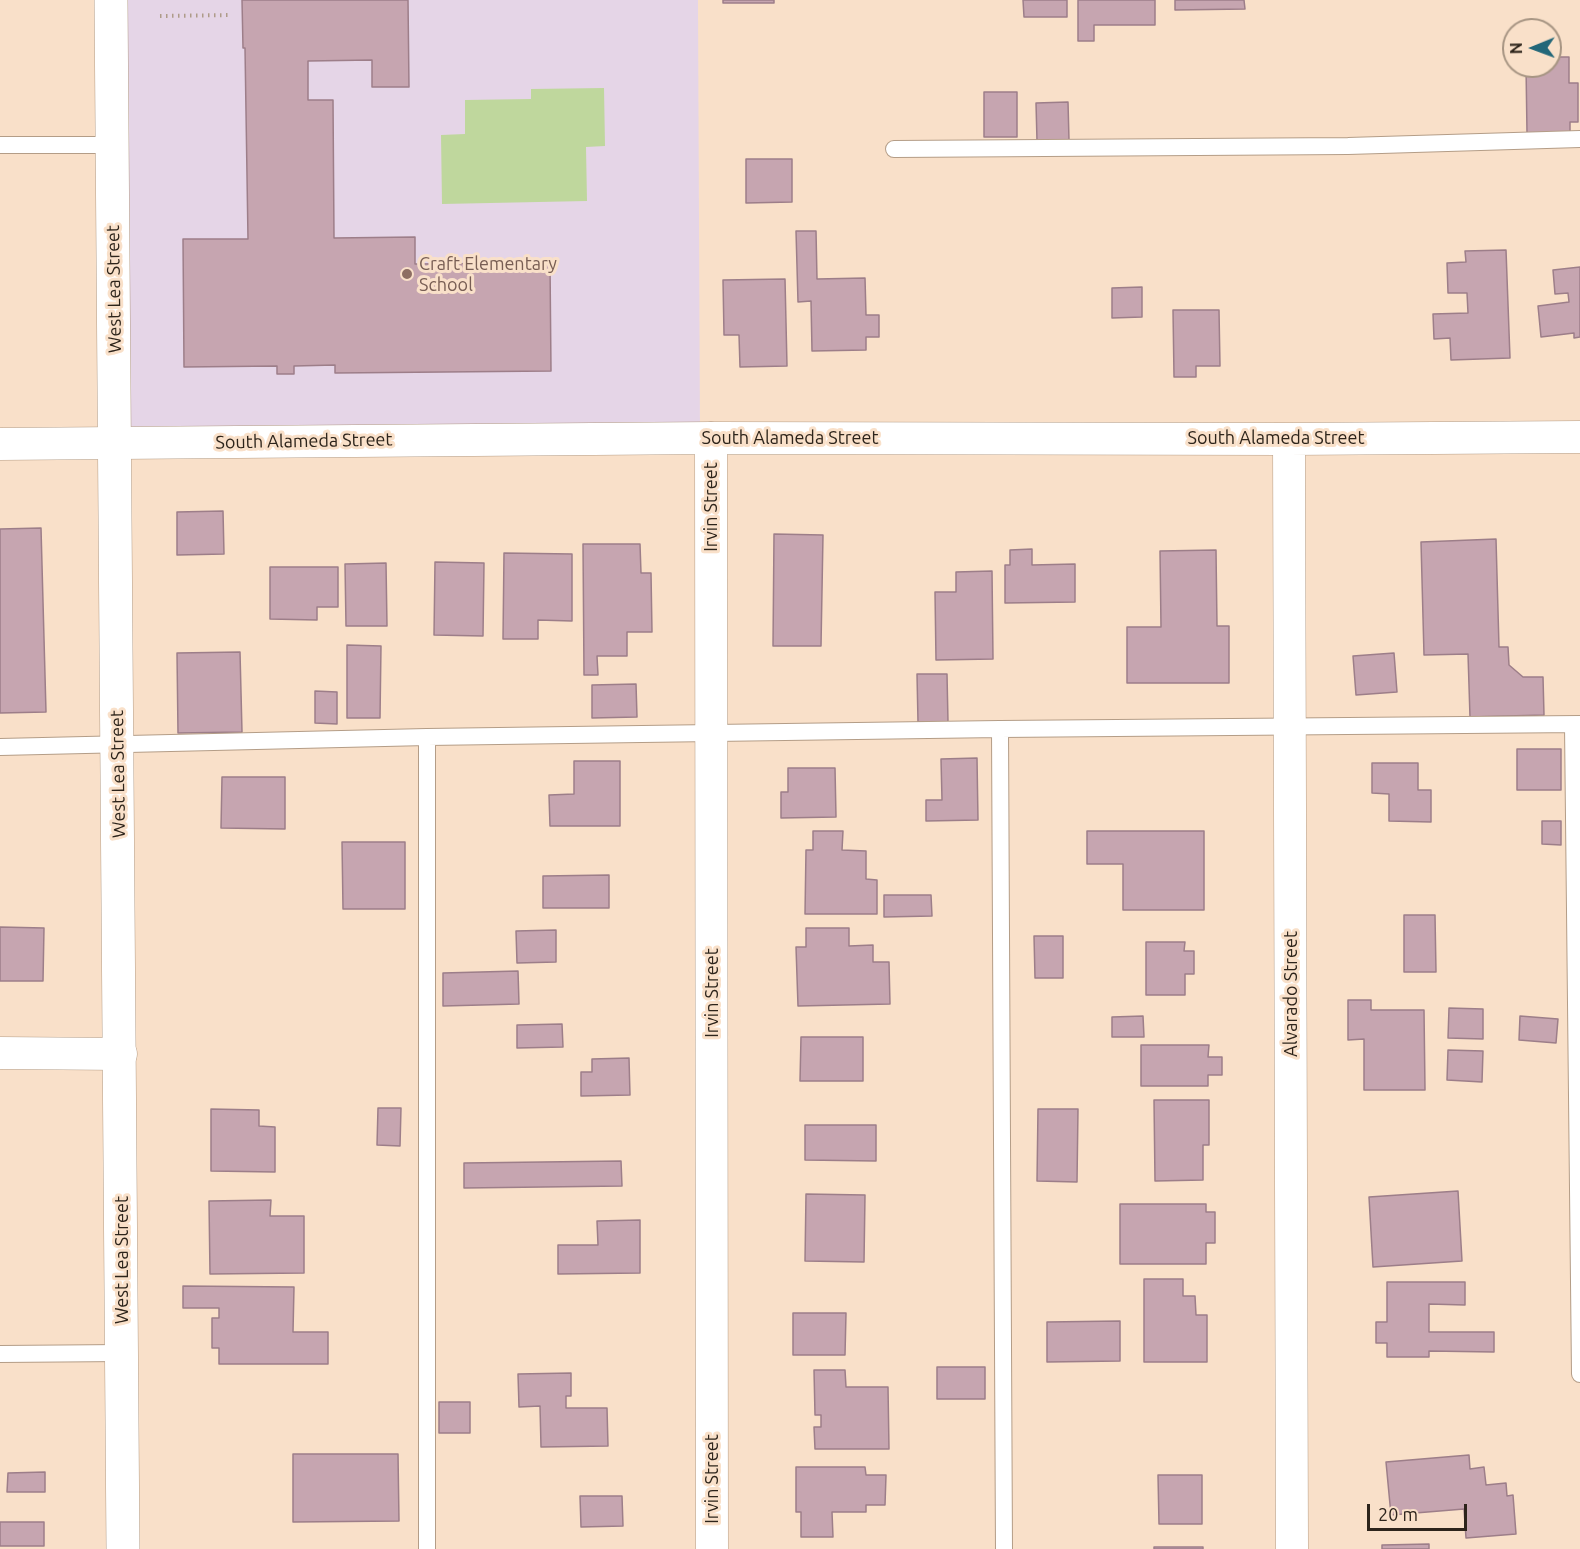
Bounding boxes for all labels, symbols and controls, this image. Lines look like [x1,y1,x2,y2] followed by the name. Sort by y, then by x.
[1502,18,1562,78] north arrow
[1507,42,1525,54] text: N
[102,225,126,353] street label: West Lea Street
[419,253,557,296] place label: Craft Elementary School
[400,267,414,281] marker: Craft Elementary School
[701,427,879,449] street label: South Alameda Street
[1187,427,1365,449] street label: South Alameda Street
[215,429,393,453] street label: South Alameda Street
[700,462,722,552] street label: Irvin Street
[106,710,130,838] street label: West Lea Street
[1280,931,1302,1057] street label: Alvarado Street
[701,948,723,1038] street label: Irvin Street
[111,1196,133,1324] street label: West Lea Street
[701,1434,723,1524] street label: Irvin Street
[1370,1492,1470,1530] scale bar
[1378,1504,1418,1524] text: 20 m

